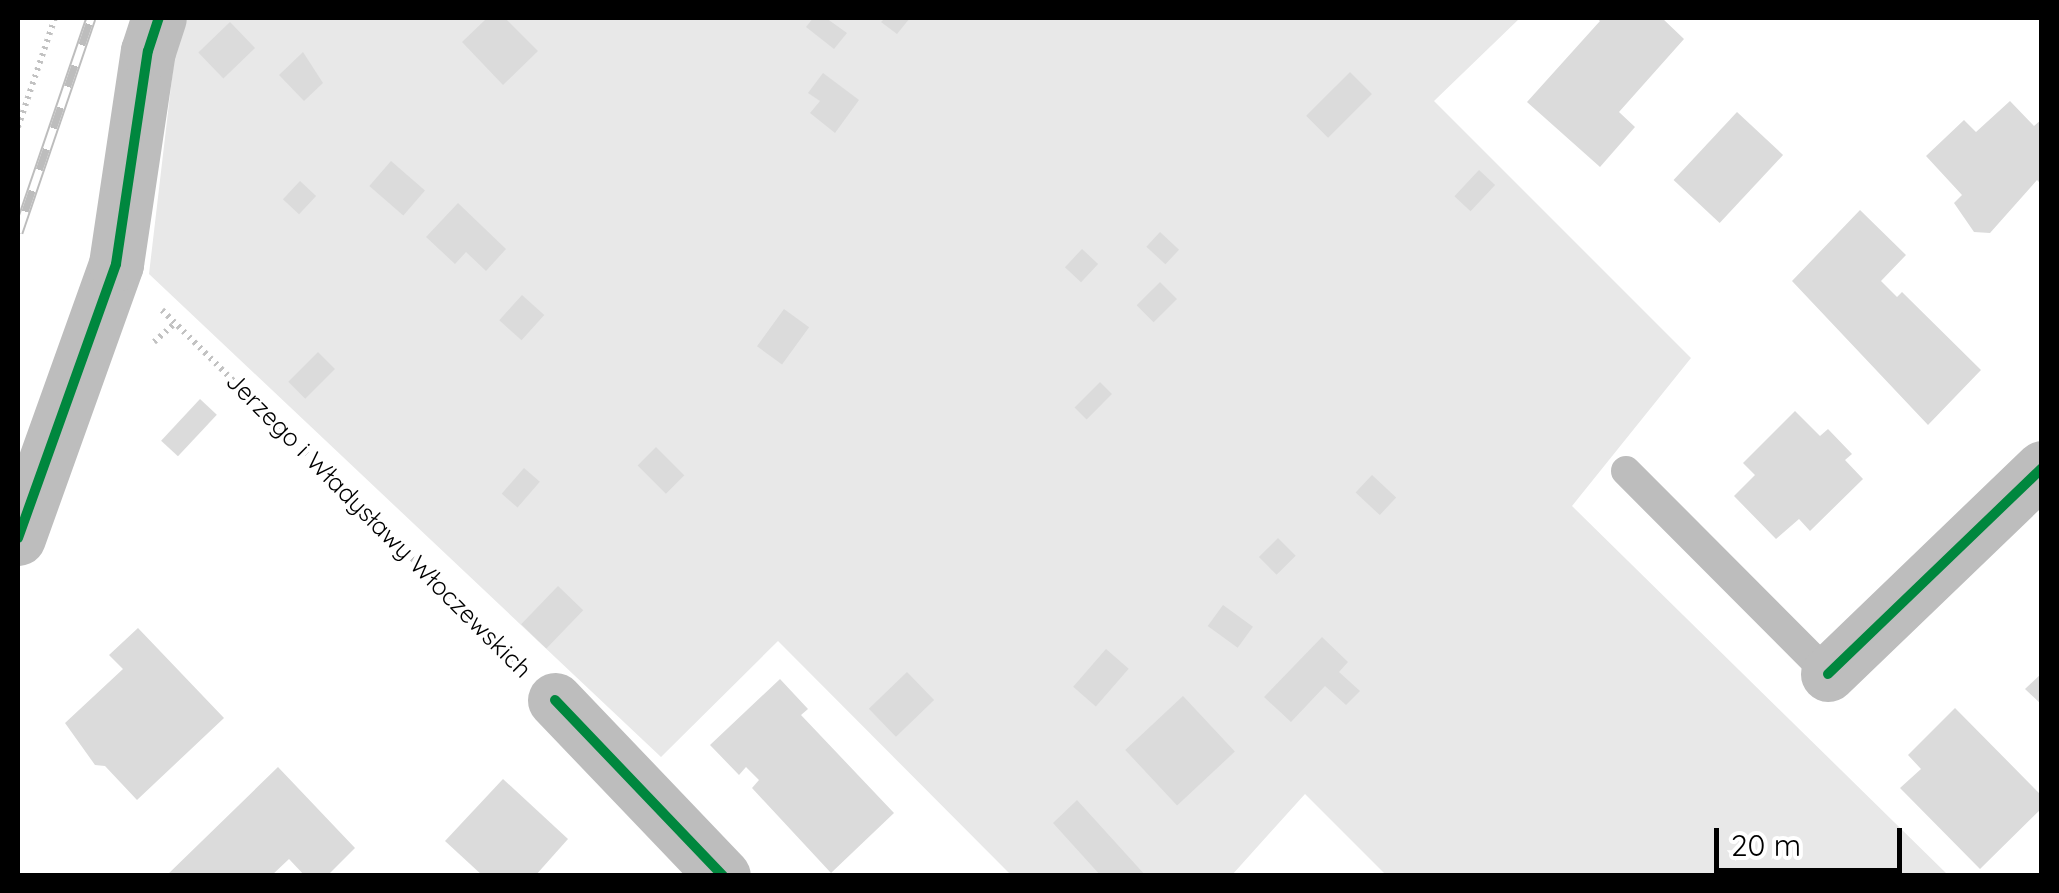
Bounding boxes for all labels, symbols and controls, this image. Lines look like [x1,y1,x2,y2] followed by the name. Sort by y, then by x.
[220,366,538,684] street label: Jerzego i Władysławy Włoczewskich
[1719,808,1906,870] scale bar
[1731,826,1801,864] text: 20 m

